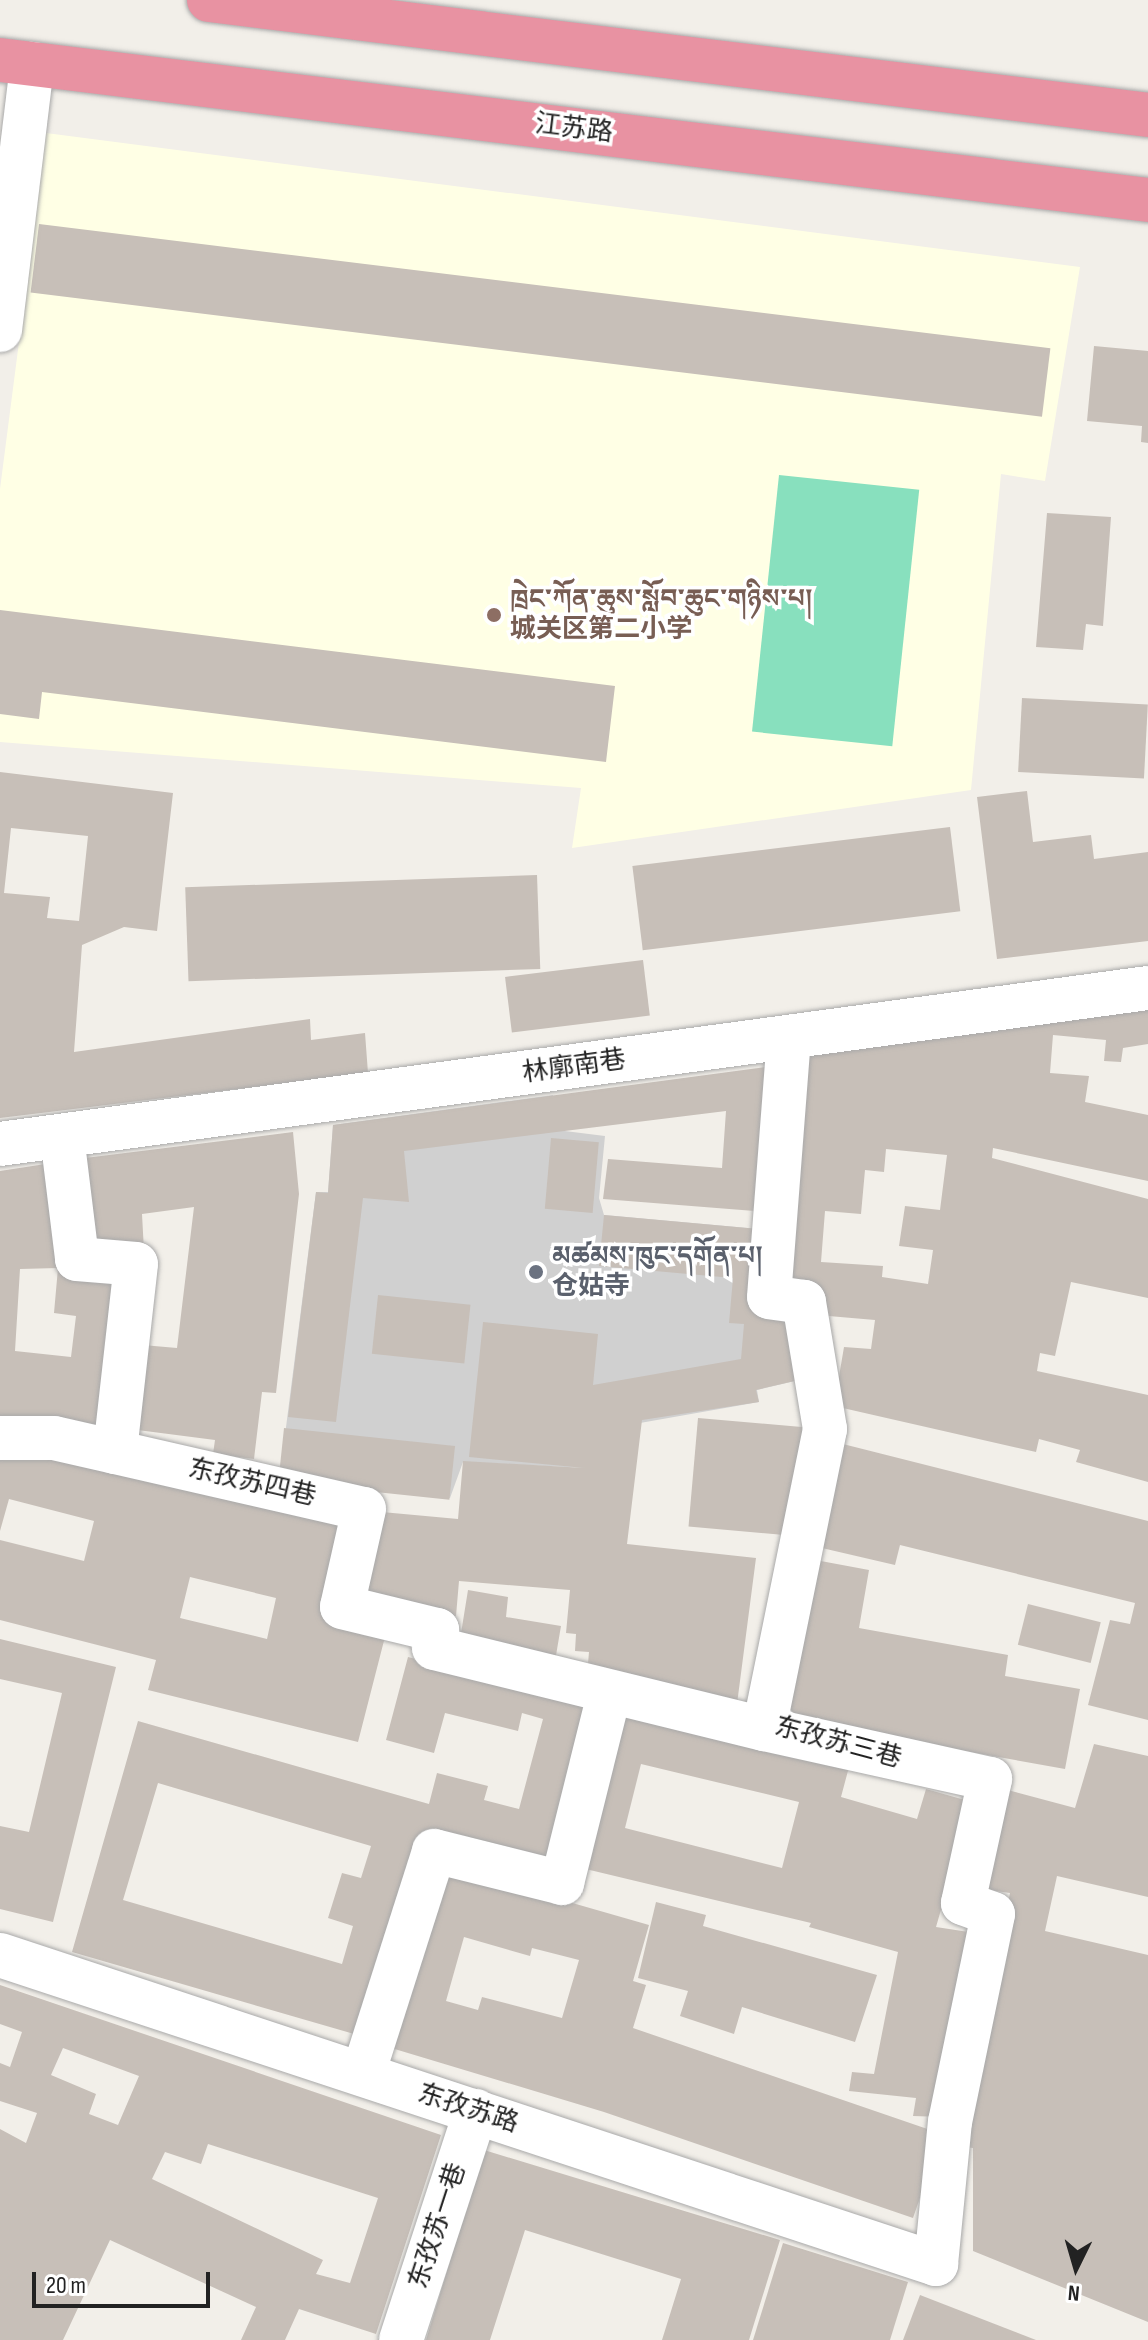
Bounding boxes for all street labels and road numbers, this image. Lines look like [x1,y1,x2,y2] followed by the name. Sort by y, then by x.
[533,109,615,149] street label: 江苏路
[520,1044,628,1090] street label: 林廓南巷
[185,1453,319,1513] street label: 东孜苏四巷
[771,1711,905,1775] street label: 东孜苏三巷
[414,2078,522,2140] street label: 东孜苏路
[403,2159,473,2293] street label: 东孜苏一巷

